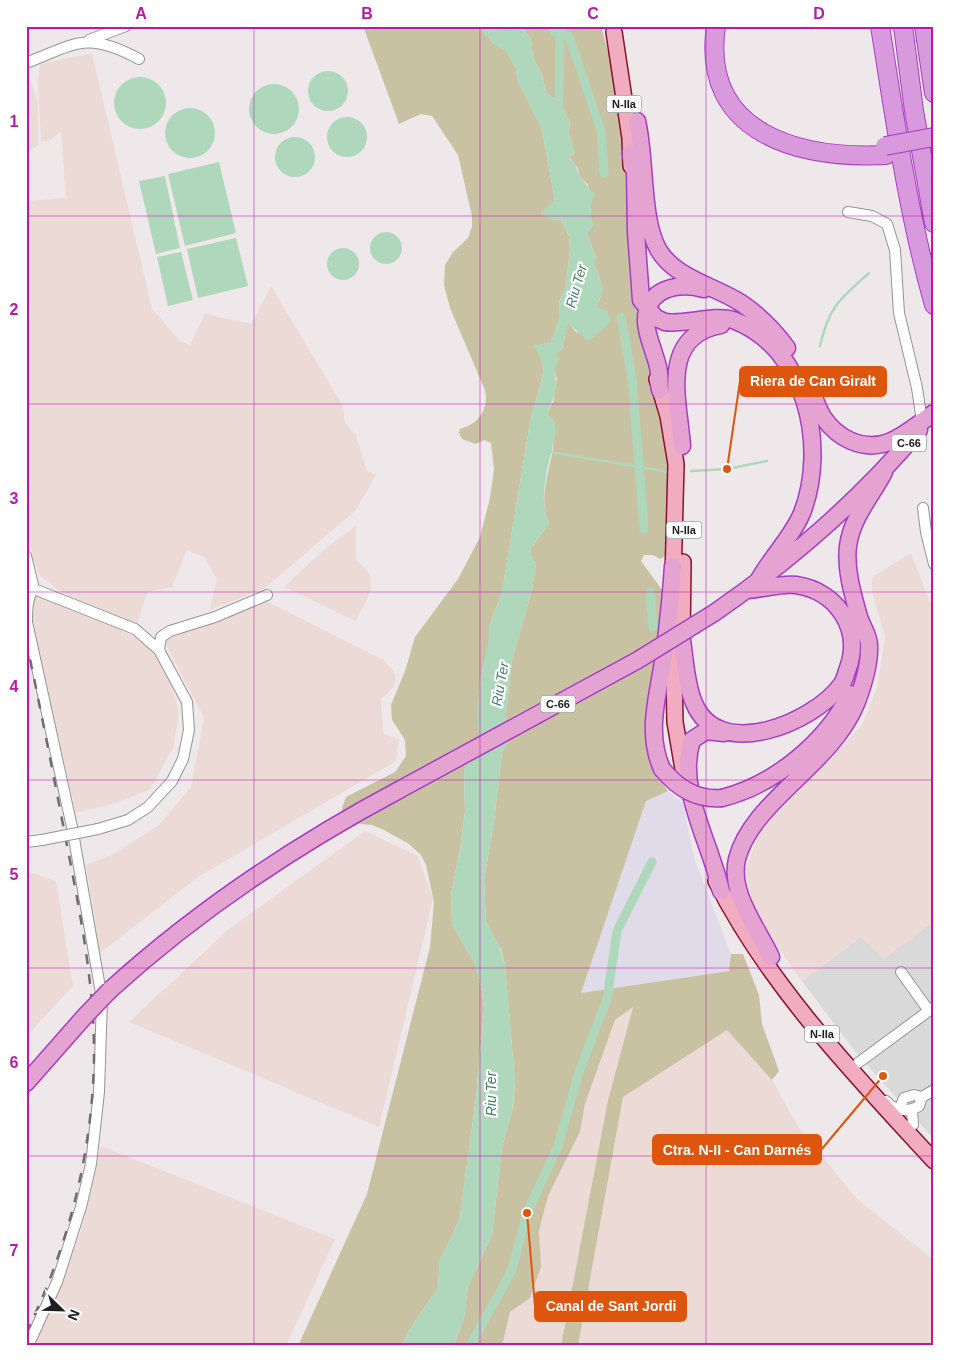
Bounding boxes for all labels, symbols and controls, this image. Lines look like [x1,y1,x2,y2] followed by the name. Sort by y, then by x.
[135,5,147,22] text: A
[361,5,373,22] text: B
[587,5,599,22] text: C
[813,5,825,22] text: D
[606,96,642,112] road number: N-IIa
[10,113,19,130] text: 1
[562,261,590,310] water label: Riu Ter
[10,301,19,318] text: 2
[740,367,886,396] callout: Riera de Can Giralt
[750,373,876,389] text: Riera de Can Giralt
[892,434,926,452] road number: C-66
[10,490,19,507] text: 3
[666,522,702,538] road number: N-IIa
[488,659,512,707] water label: Riu Ter
[10,678,19,695] text: 4
[540,696,576,712] road number: C-66
[10,866,19,883] text: 5
[804,1026,840,1042] road number: N-IIa
[10,1054,19,1071] text: 6
[483,1070,499,1116] water label: Riu Ter
[653,1135,821,1164] callout: Ctra. N-II - Can Darnés
[663,1142,812,1158] text: Ctra. N-II - Can Darnés
[10,1242,19,1259] text: 7
[38,1284,88,1334] north arrow
[535,1292,686,1321] callout: Canal de Sant Jordi
[546,1298,676,1314] text: Canal de Sant Jordi
[65,1307,83,1323] text: N

